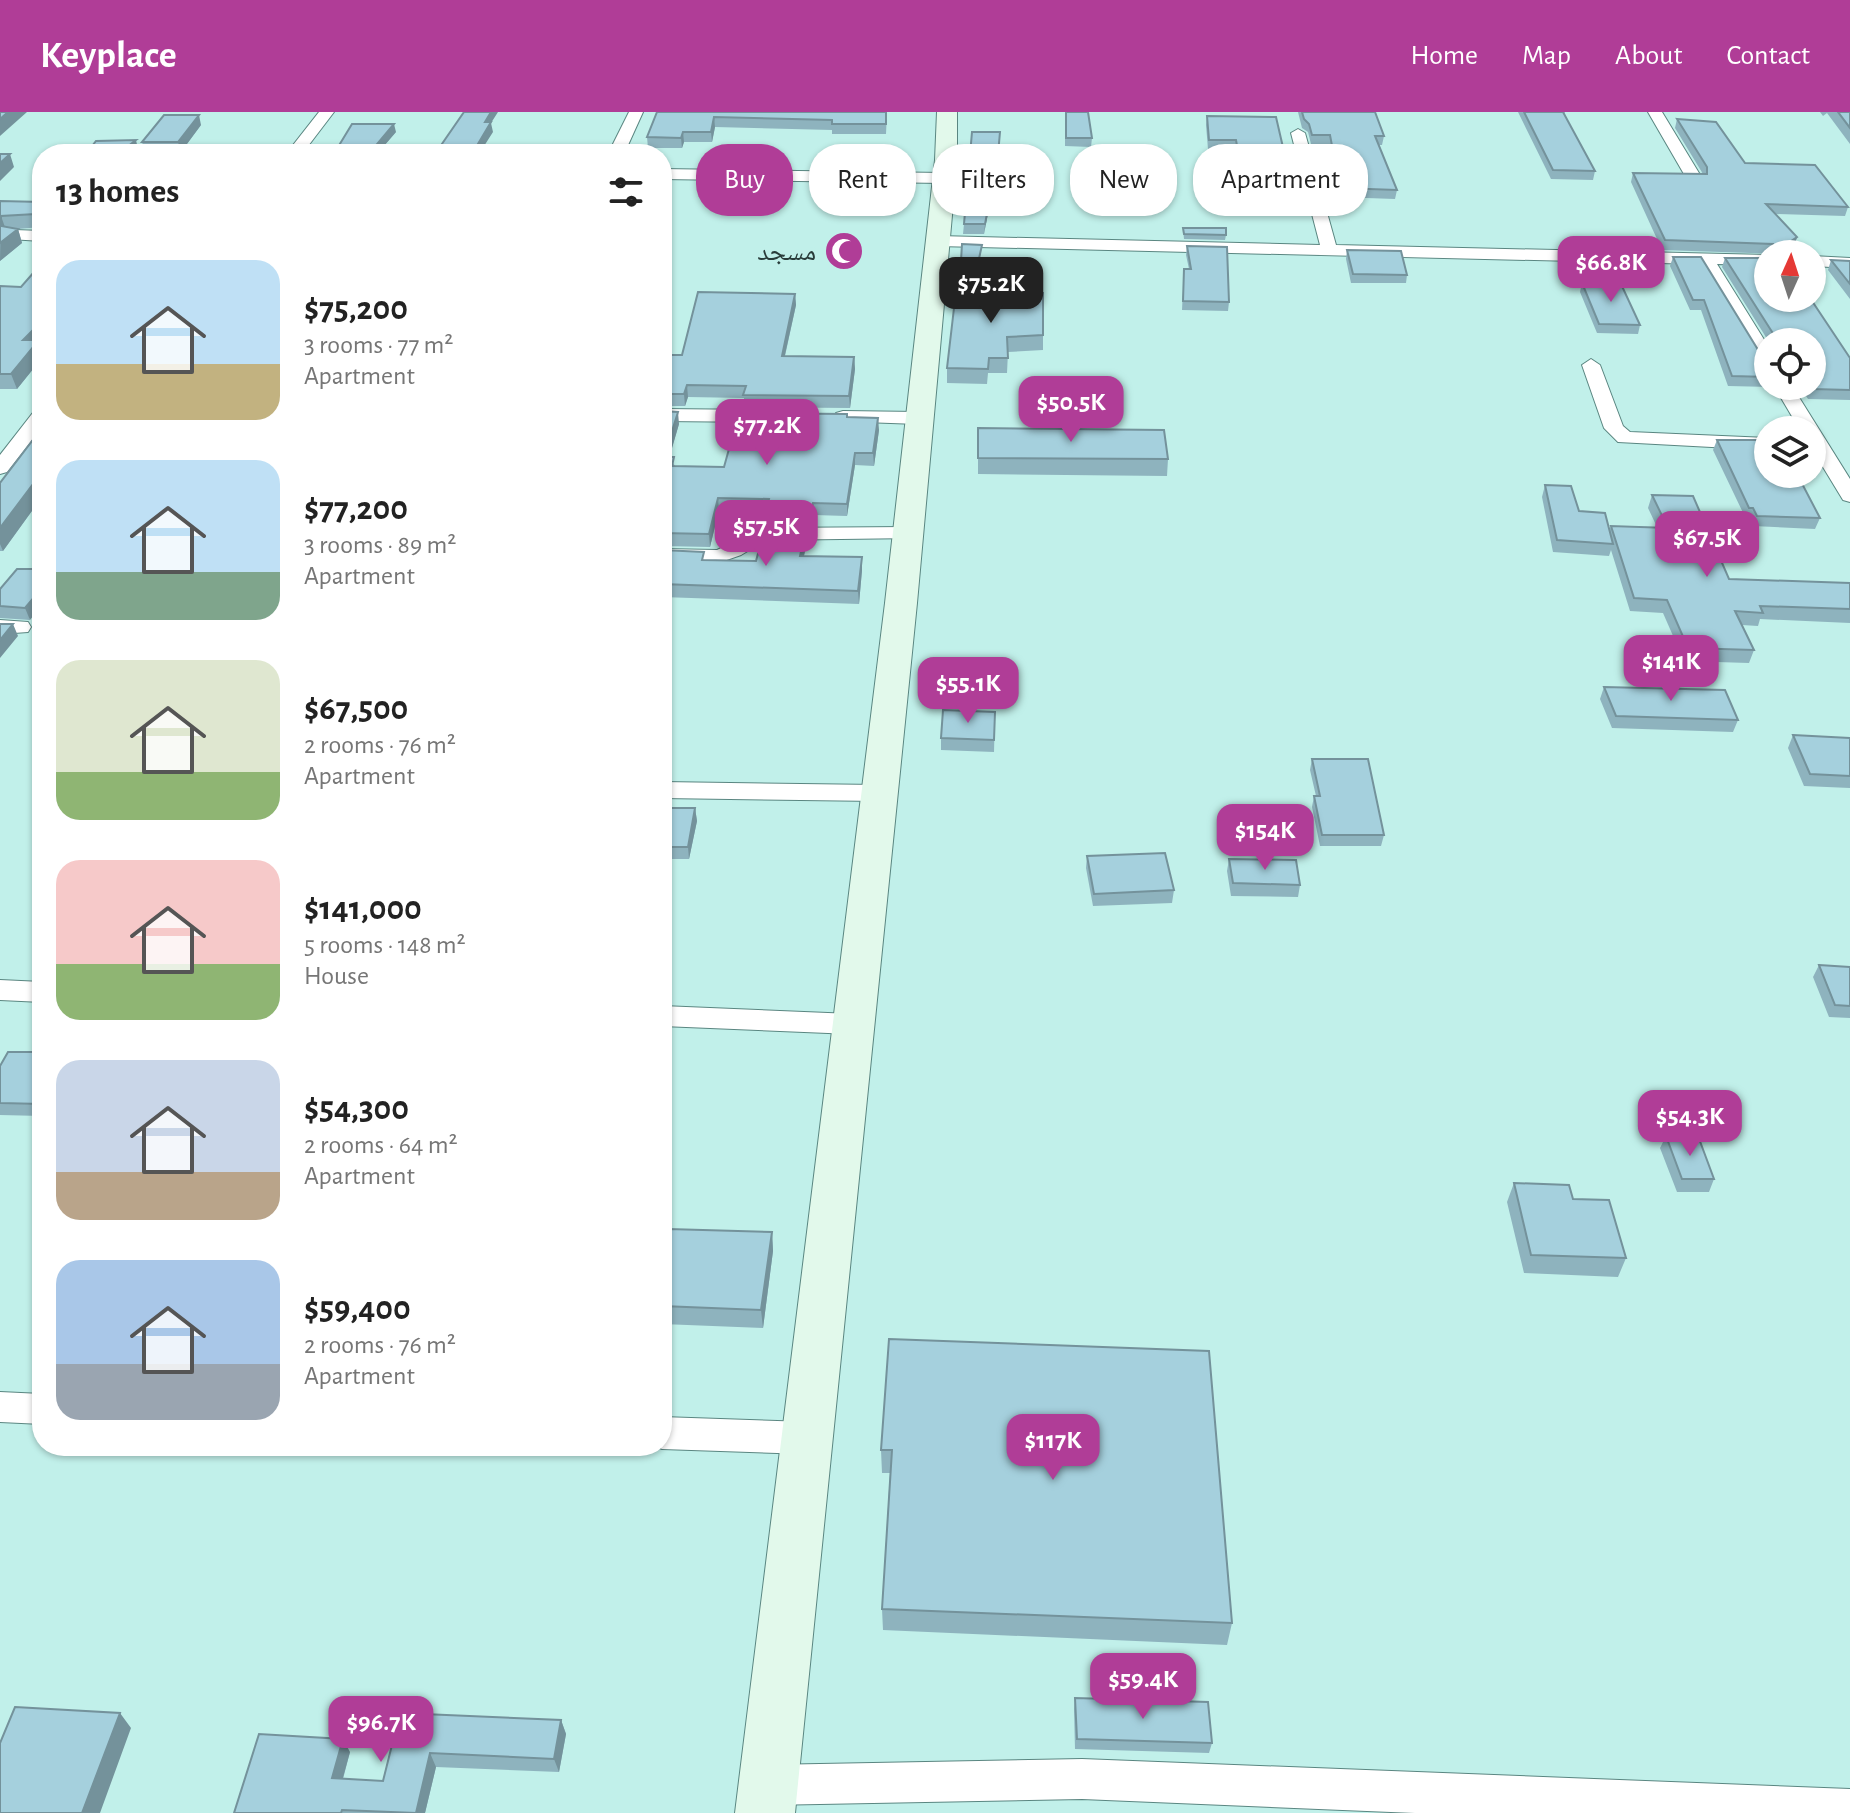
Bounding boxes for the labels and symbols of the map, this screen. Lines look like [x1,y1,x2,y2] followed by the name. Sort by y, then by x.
[823,230,865,272] mosque icon: مسجد
[1546,236,1676,304] pin: $66.8K
[757,239,816,265] place label: مسجد
[1754,240,1826,312] north arrow
[926,257,1056,325] pin: $75.2K
[1006,376,1136,444] pin: $50.5K
[702,399,832,467] pin: $77.2K
[701,500,831,568] pin: $57.5K
[1642,511,1772,579] pin: $67.5K
[1615,635,1727,703] pin: $141K
[903,657,1033,725] pin: $55.1K
[1209,804,1321,872] pin: $154K
[1625,1090,1755,1158] pin: $54.3K
[997,1414,1109,1482] pin: $117K
[1078,1653,1208,1721] pin: $59.4K
[316,1696,446,1764] pin: $96.7K

